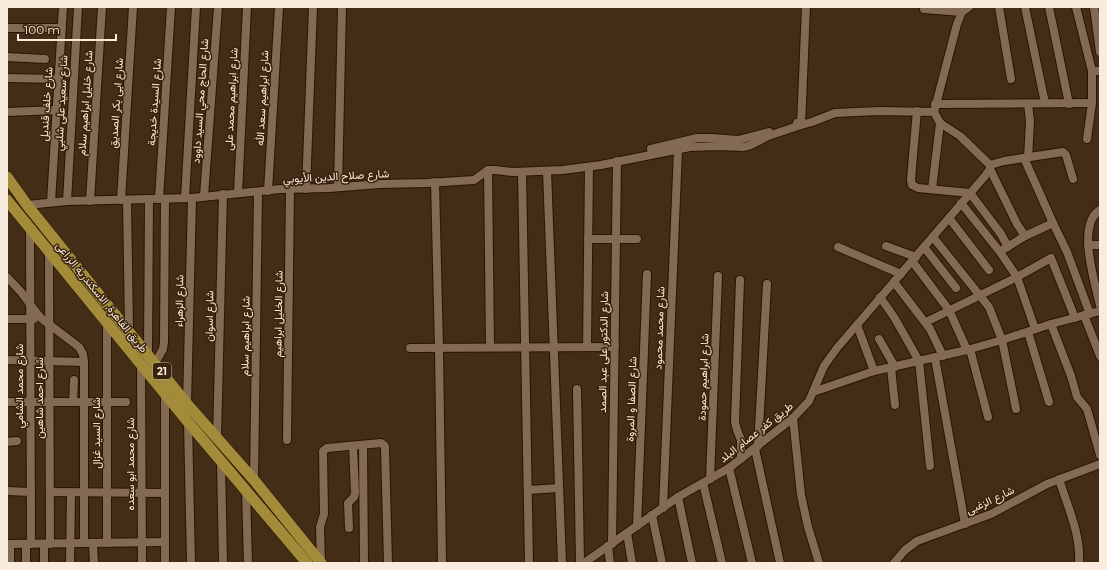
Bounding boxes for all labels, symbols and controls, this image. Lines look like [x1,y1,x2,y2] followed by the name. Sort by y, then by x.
[18,16,116,42] scale bar
[24,22,60,37] text: 100 m
[189,38,214,164] street label: شارع الحاج محي السيد داوود
[221,47,242,151] street label: شارع ابراهيم محمد على
[74,49,97,156] street label: شارع خليل ابراهيم سلام
[253,49,273,146] street label: شارع ابراهيم سعد الله
[51,54,74,152] street label: شارع سعيد على شلبي
[106,57,127,149] street label: شارع ابى بكر الصديق
[144,57,165,146] street label: شارع السيدة خديجة
[36,66,57,142] street label: شارع خلف قنديل
[283,166,390,189] street label: شارع صلاح الدين الأيوبي
[53,239,151,355] street label: طريق القاهرة, الاسكندرية الزراعى
[270,270,287,358] street label: شارع الخليل ابراهيم
[172,274,187,327] street label: شارع الزهراء
[651,286,668,370] street label: شارع محمد محمود
[202,290,217,342] street label: شارع اسوان
[595,291,612,413] street label: شارع الدكتور على عبد الصمد
[237,295,254,376] street label: شارع ابراهيم سلام
[694,333,713,421] street label: شارع ابراهيم حمودة
[12,343,29,428] street label: شارع محمد الشامي
[623,356,640,442] street label: شارع الصفا و المروة
[32,357,47,439] street label: شارع احمد شاهين
[153,363,171,379] road number: 21
[89,397,104,469] street label: شارع السيد غزال
[716,399,796,466] street label: طريق كفر عصام البلد
[123,417,138,510] street label: شارع محمد ابو سعده
[964,483,1017,518] street label: شارع الزغبى

